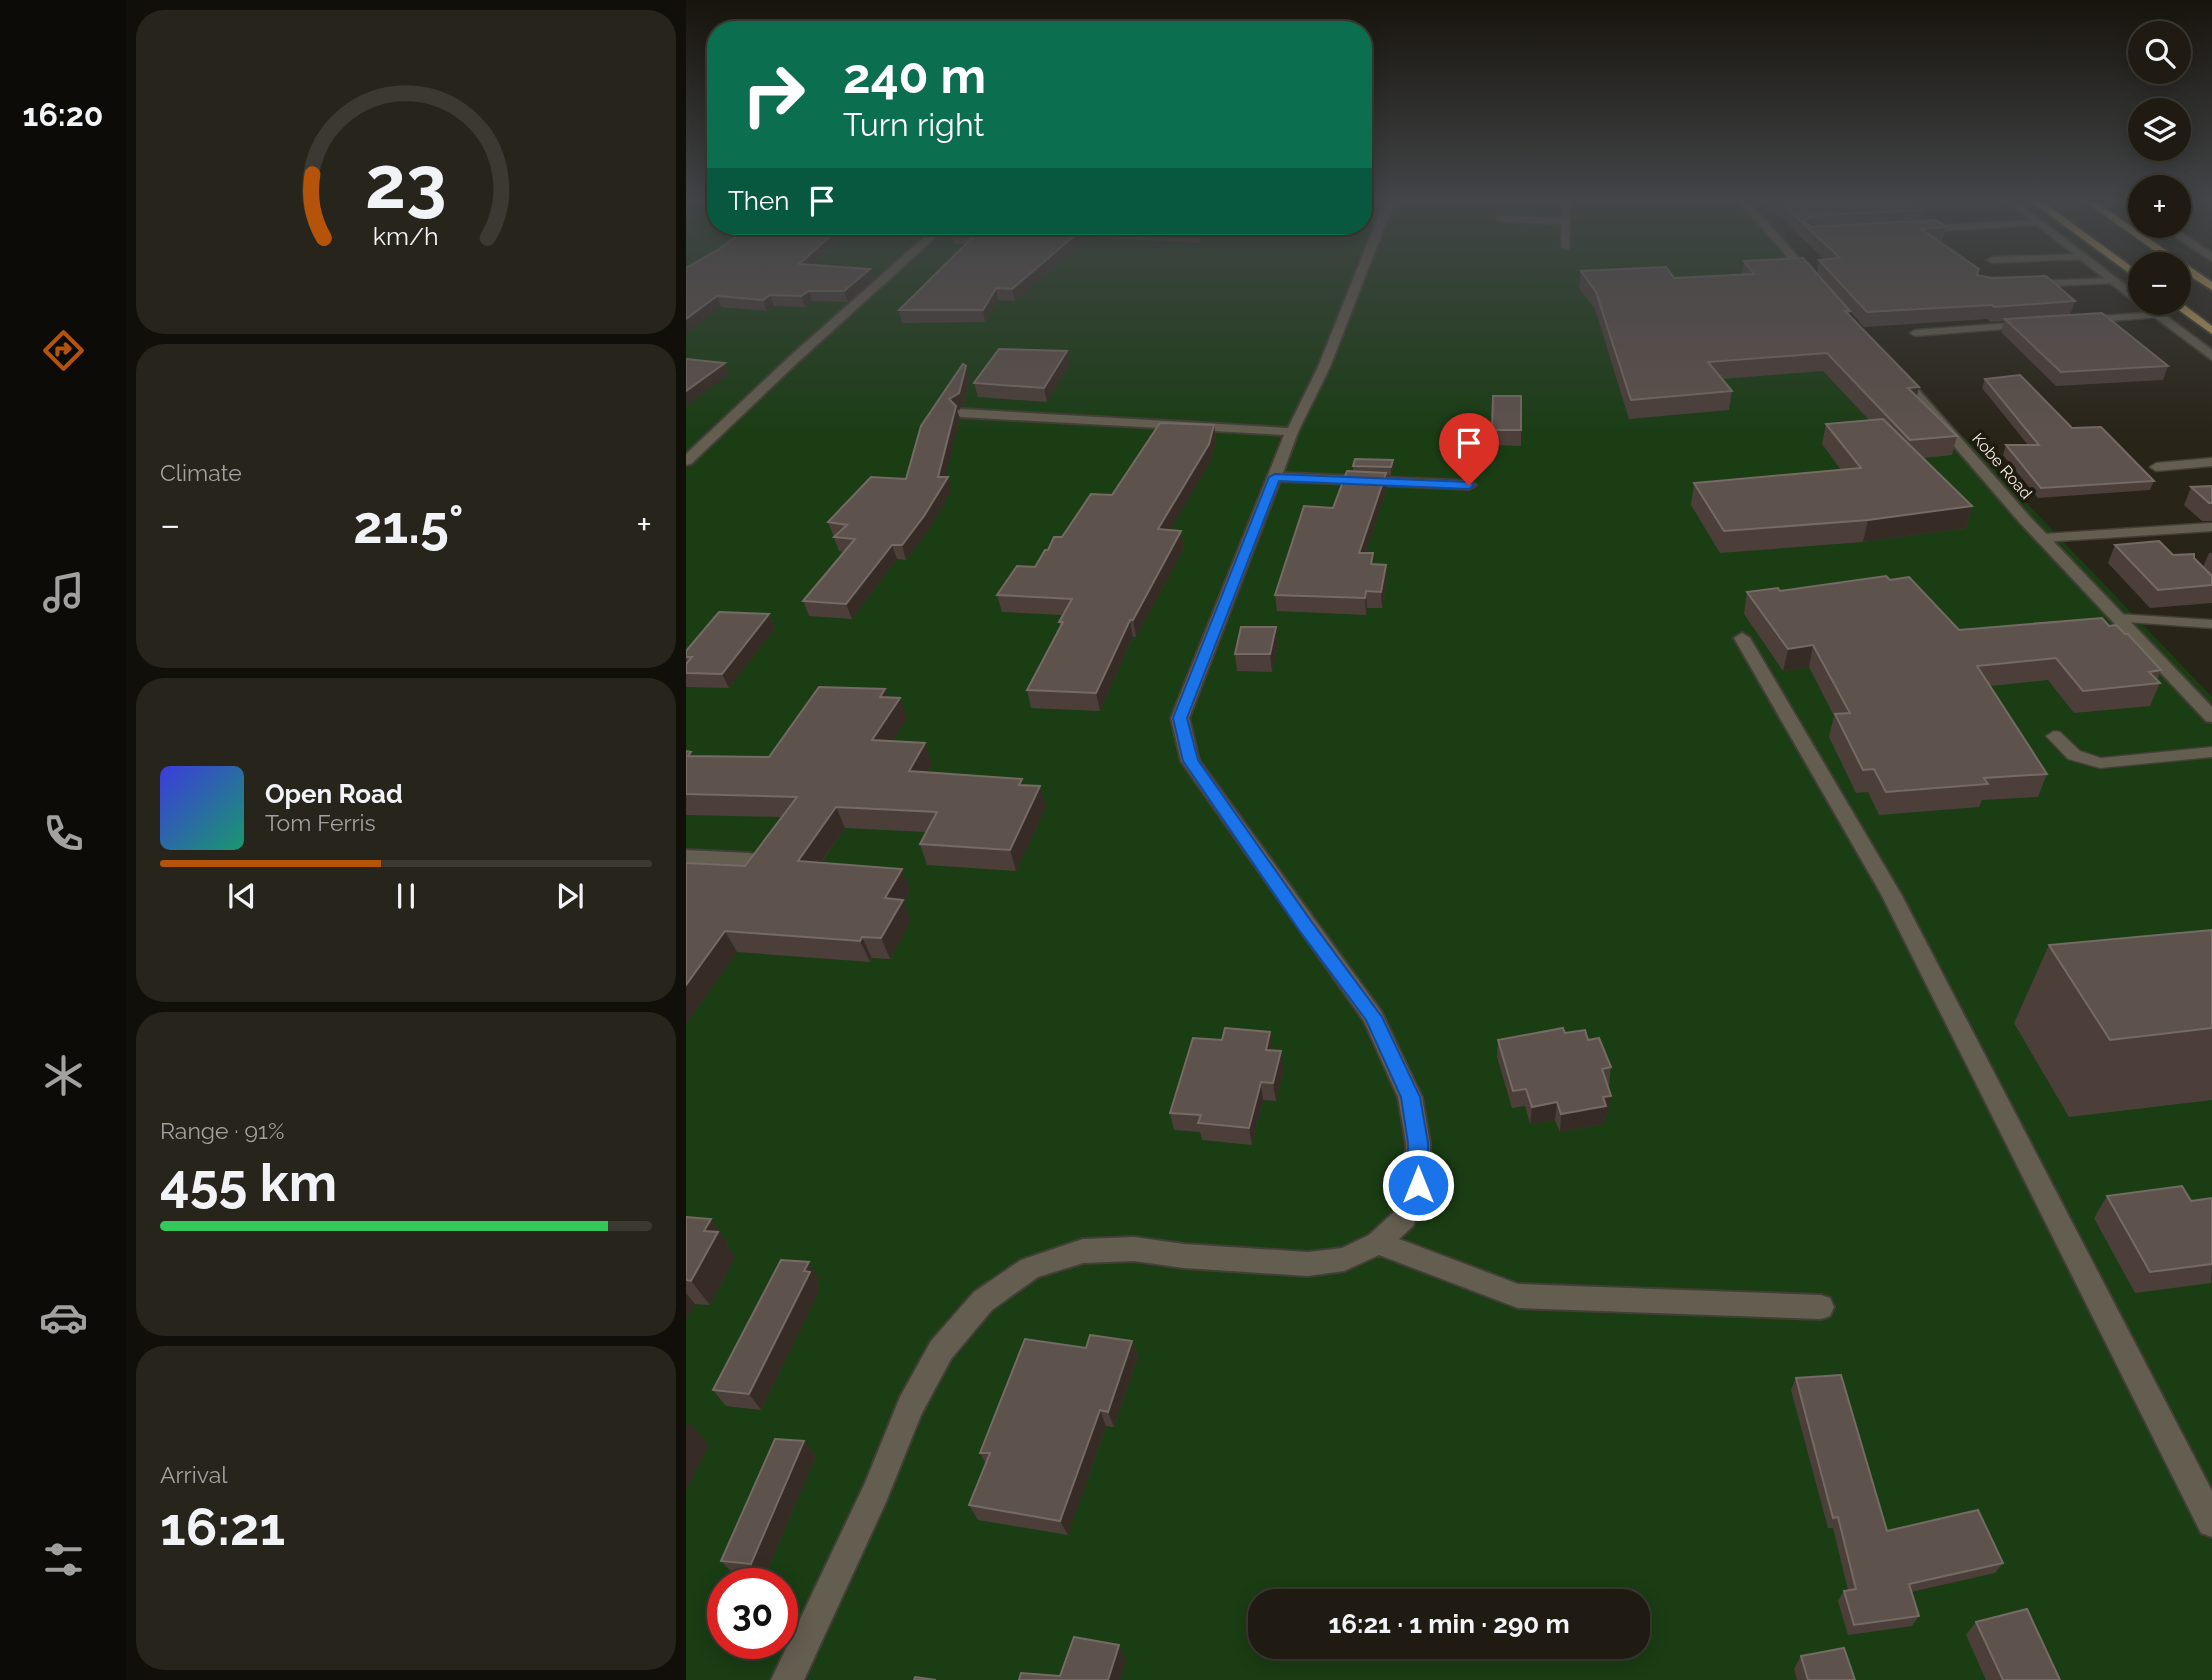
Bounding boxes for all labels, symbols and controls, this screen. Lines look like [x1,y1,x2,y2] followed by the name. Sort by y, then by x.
[2128,21,2191,315] map controls
[2128,21,2191,84] button: search
[843,47,986,104] text: 240 m
[728,49,819,140] icon: right
[23,96,103,133] text: 16:20
[2128,98,2191,161] button: layers
[843,106,984,143] text: Turn right
[365,140,447,225] text: 23
[2128,175,2191,238] button: +
[803,182,841,220] icon: arrive
[728,186,789,216] text: Then
[373,221,439,251] text: km/h
[2128,252,2191,315] button: −
[39,326,88,375] icon: directions
[1439,413,1499,485] pin
[1450,424,1488,462] icon: arrive
[1968,429,2036,503] street label: Kobe Road
[160,459,242,486] text: Climate
[353,494,464,555] text: 21.5°
[160,502,180,547] text: −
[636,502,652,547] text: +
[39,568,88,617] icon: music
[265,779,403,809] text: Open Road
[39,809,88,858] icon: phone
[265,809,376,836] text: Tom Ferris
[223,877,261,915] icon: previous
[387,877,425,915] icon: pause
[551,877,589,915] icon: next
[39,1051,88,1100] icon: climate
[160,1117,284,1144] text: Range · 91%
[1381,1148,1455,1222] position arrow
[160,1152,337,1213] text: 455 km
[39,1293,88,1342] icon: car
[160,1461,227,1488] text: Arrival
[160,1496,285,1557] text: 16:21
[39,1535,88,1584] icon: filters
[707,1568,798,1659] speed limit sign: 30
[1328,1609,1570,1639] text: 16:21 · 1 min · 290 m

